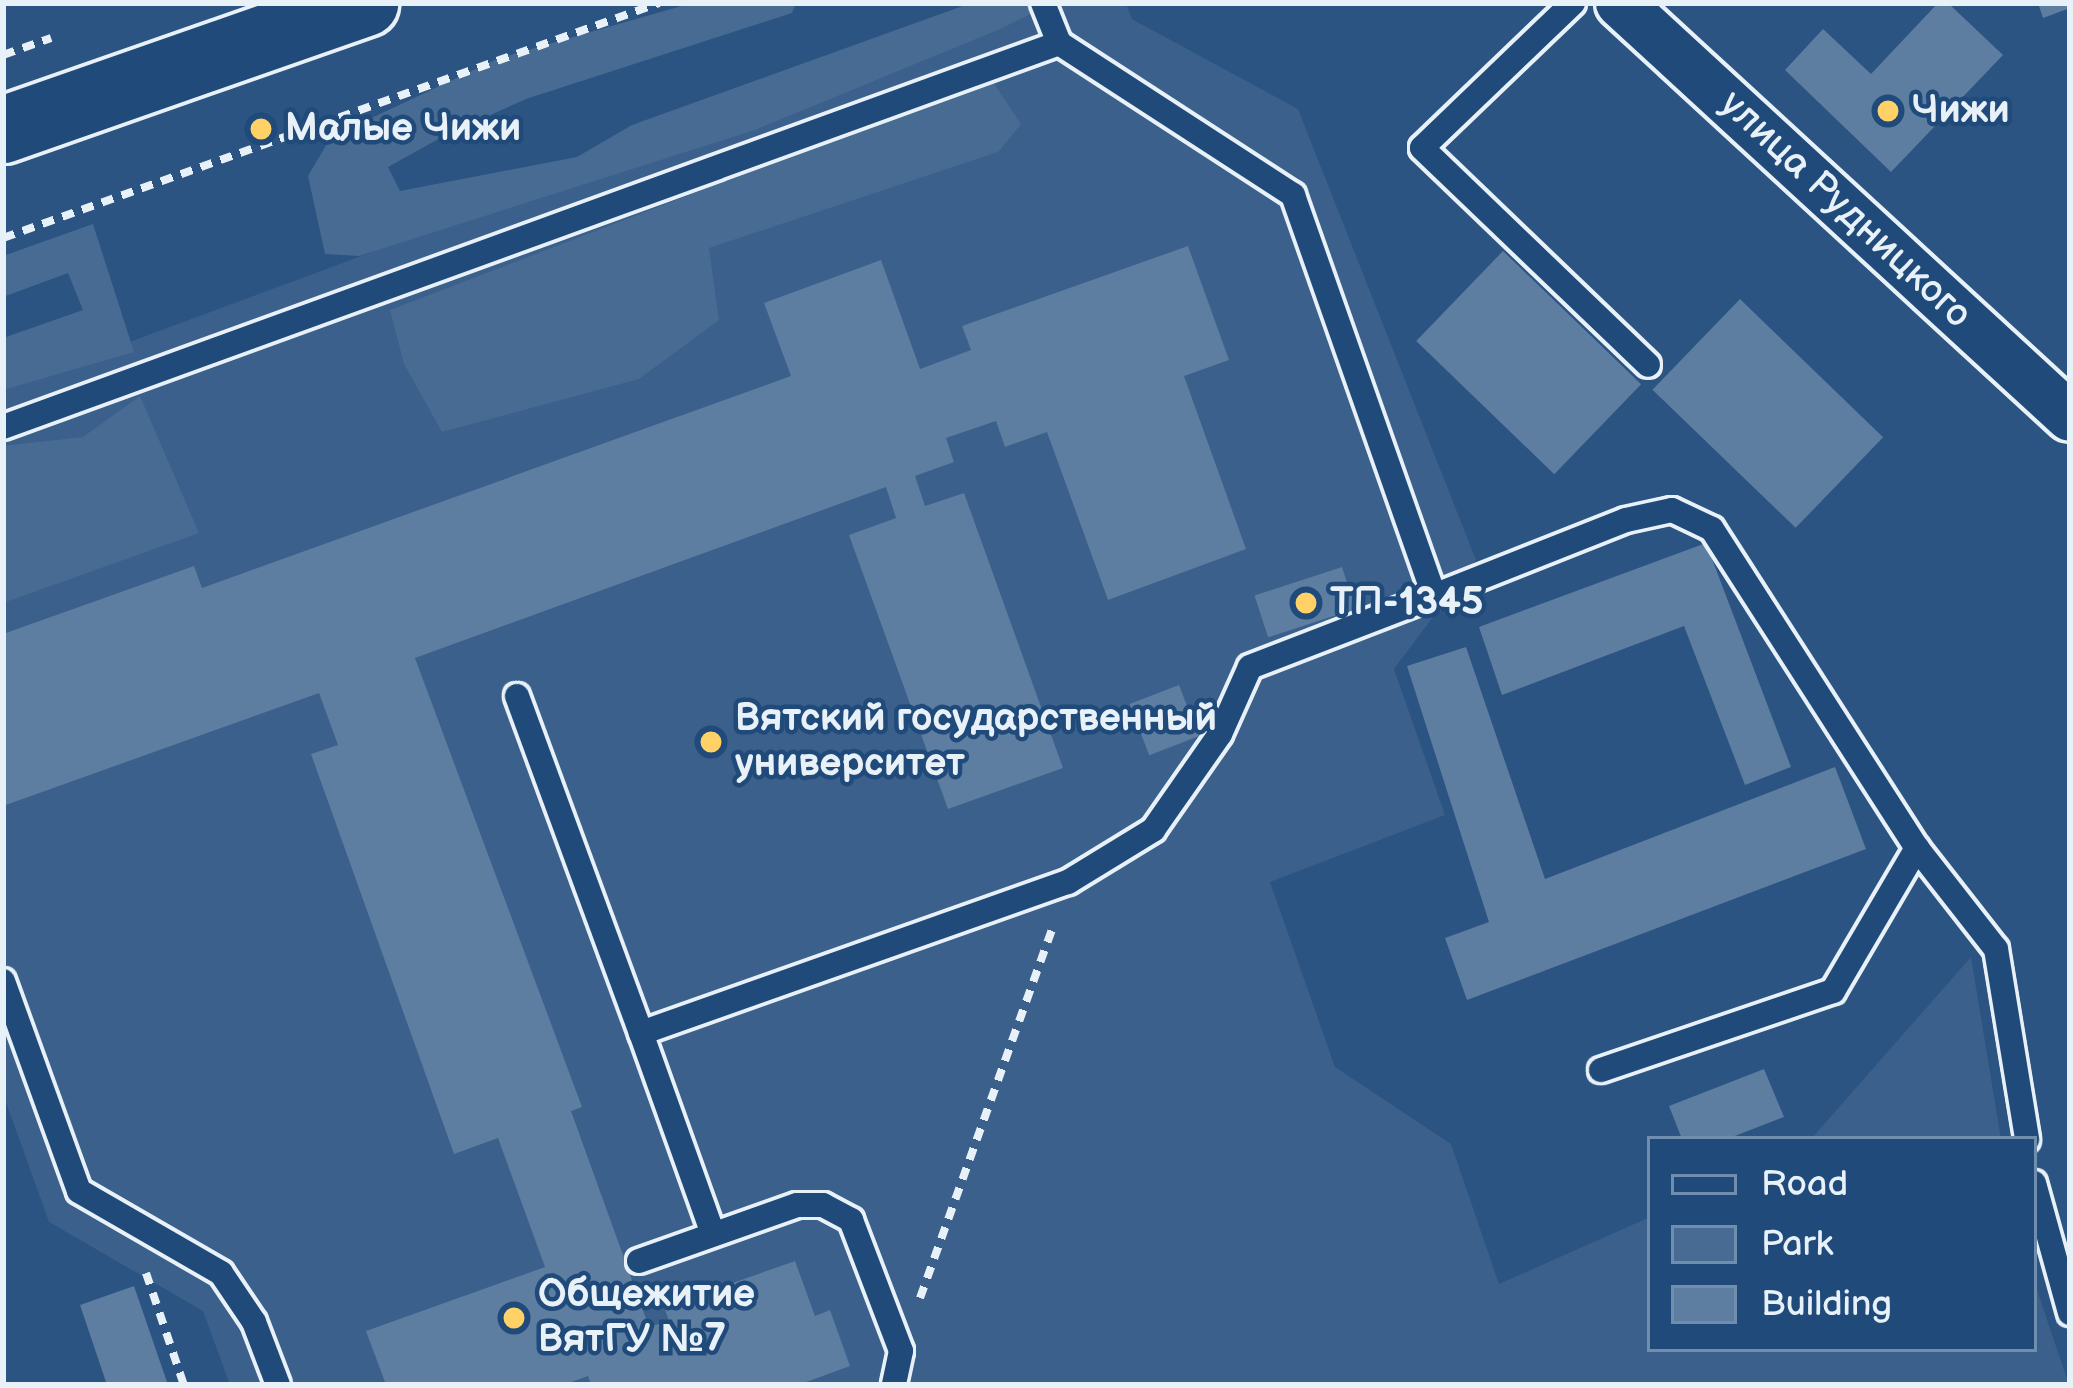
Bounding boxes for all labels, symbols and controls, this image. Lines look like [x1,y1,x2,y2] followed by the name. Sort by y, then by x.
[1710,81,1980,339] street label: улица Рудницкого
[1912,88,2010,134] place label: Чижи
[1875,98,1901,124] marker: Чижи
[285,106,521,152] place label: Малые Чижи
[248,116,274,142] marker: Малые Чижи
[1330,580,1483,626] place label: ТП-1345
[1293,590,1319,616] marker: ТП-1345
[735,697,1217,788] place label: Вятский государственный университет
[698,729,724,755] marker: Вятский государственный университет
[1647,1136,2037,1352] legend
[1761,1163,1848,1206] text: Road
[1761,1223,1833,1266] text: Park
[538,1273,755,1364] place label: Общежитие ВятГУ №7
[1761,1283,1892,1326] text: Building
[501,1305,527,1331] marker: Общежитие ВятГУ №7

